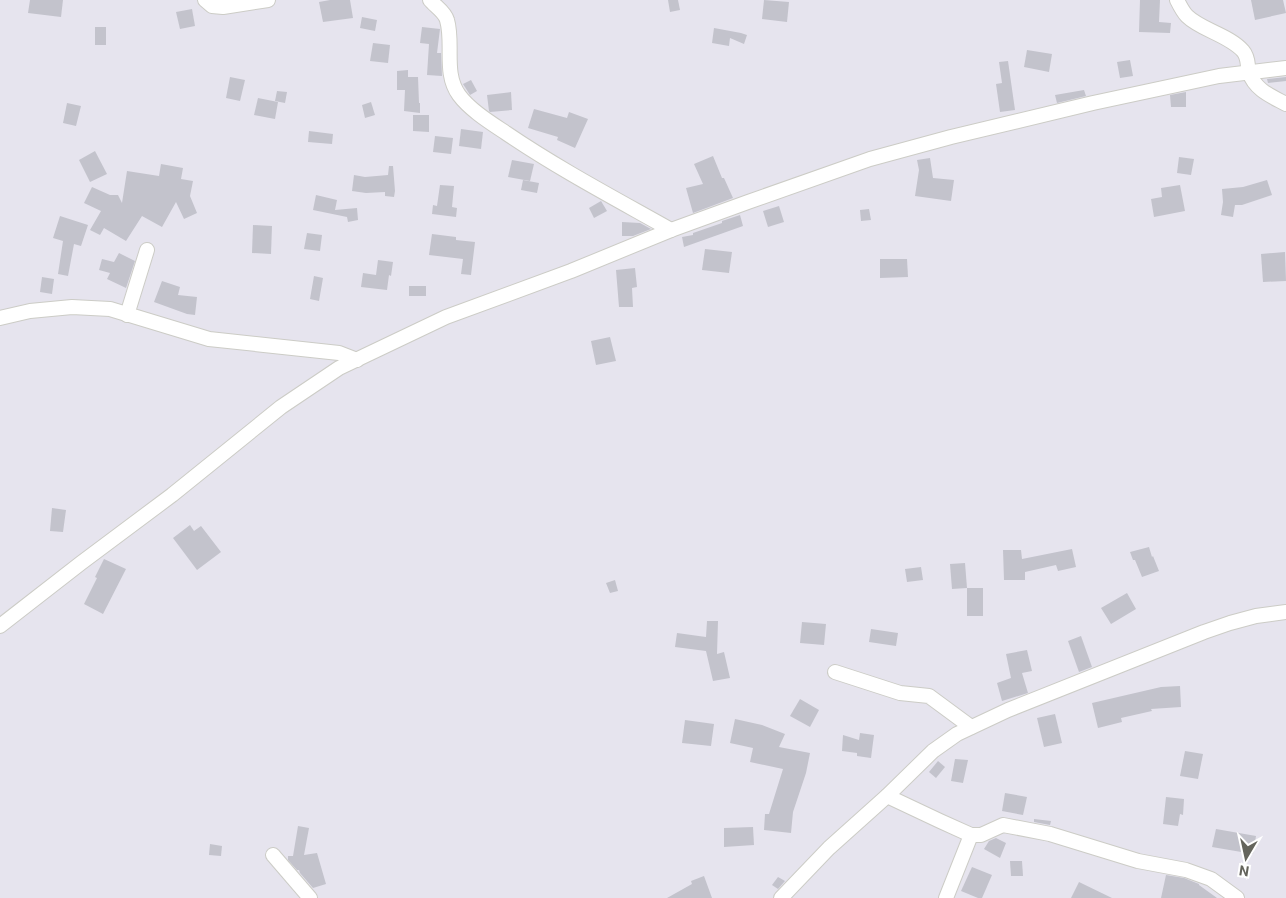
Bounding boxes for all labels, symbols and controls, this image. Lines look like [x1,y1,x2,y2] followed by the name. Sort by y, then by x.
[1221,833,1271,883] north arrow
[1238,862,1250,880] text: N

